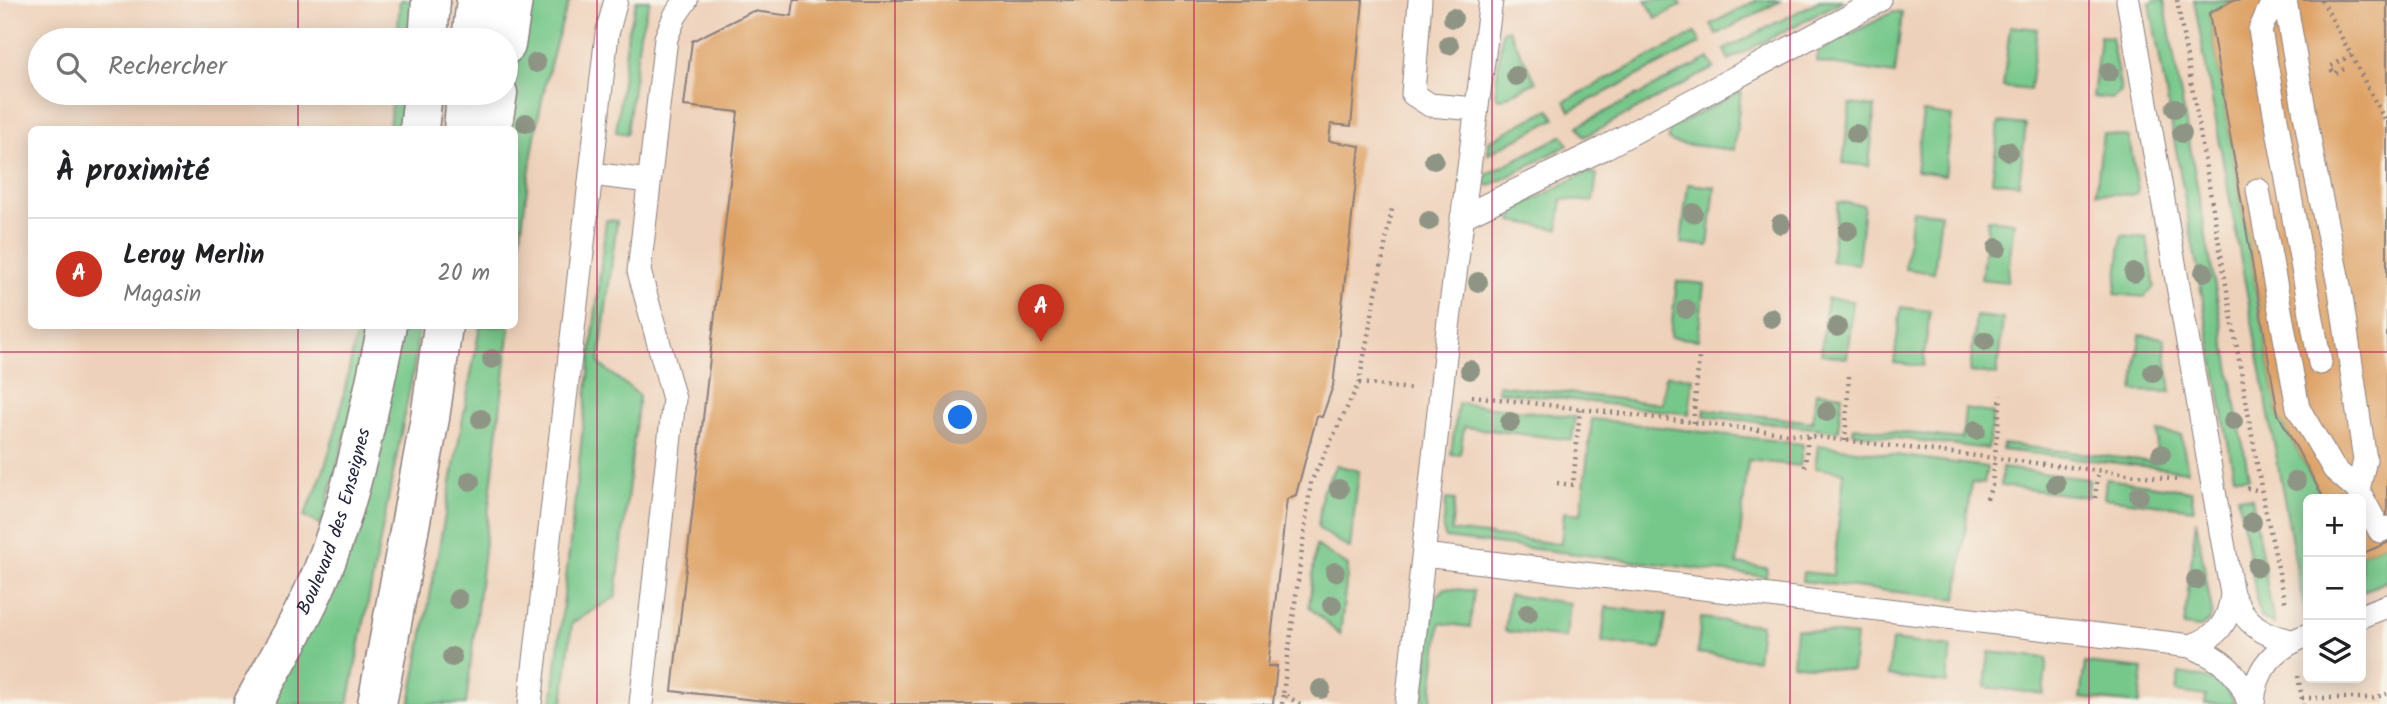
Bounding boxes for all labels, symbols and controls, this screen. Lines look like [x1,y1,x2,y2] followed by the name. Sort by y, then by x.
[28,28,518,105] search box
[108,46,227,88] text: Rechercher
[52,48,90,86] icon: search
[56,148,209,196] text: À proximité
[123,235,265,277] text: Leroy Merlin
[72,256,86,292] text: A
[438,256,490,292] text: 20 m
[123,277,201,313] text: Magasin
[1018,284,1064,342] pin: A
[943,400,977,434] your location
[289,425,379,620] street label: Boulevard des Enseignes
[2303,494,2366,683] map controls
[2303,494,2366,557] button: +
[2303,557,2366,620] button: −
[2303,620,2366,683] button: layers

